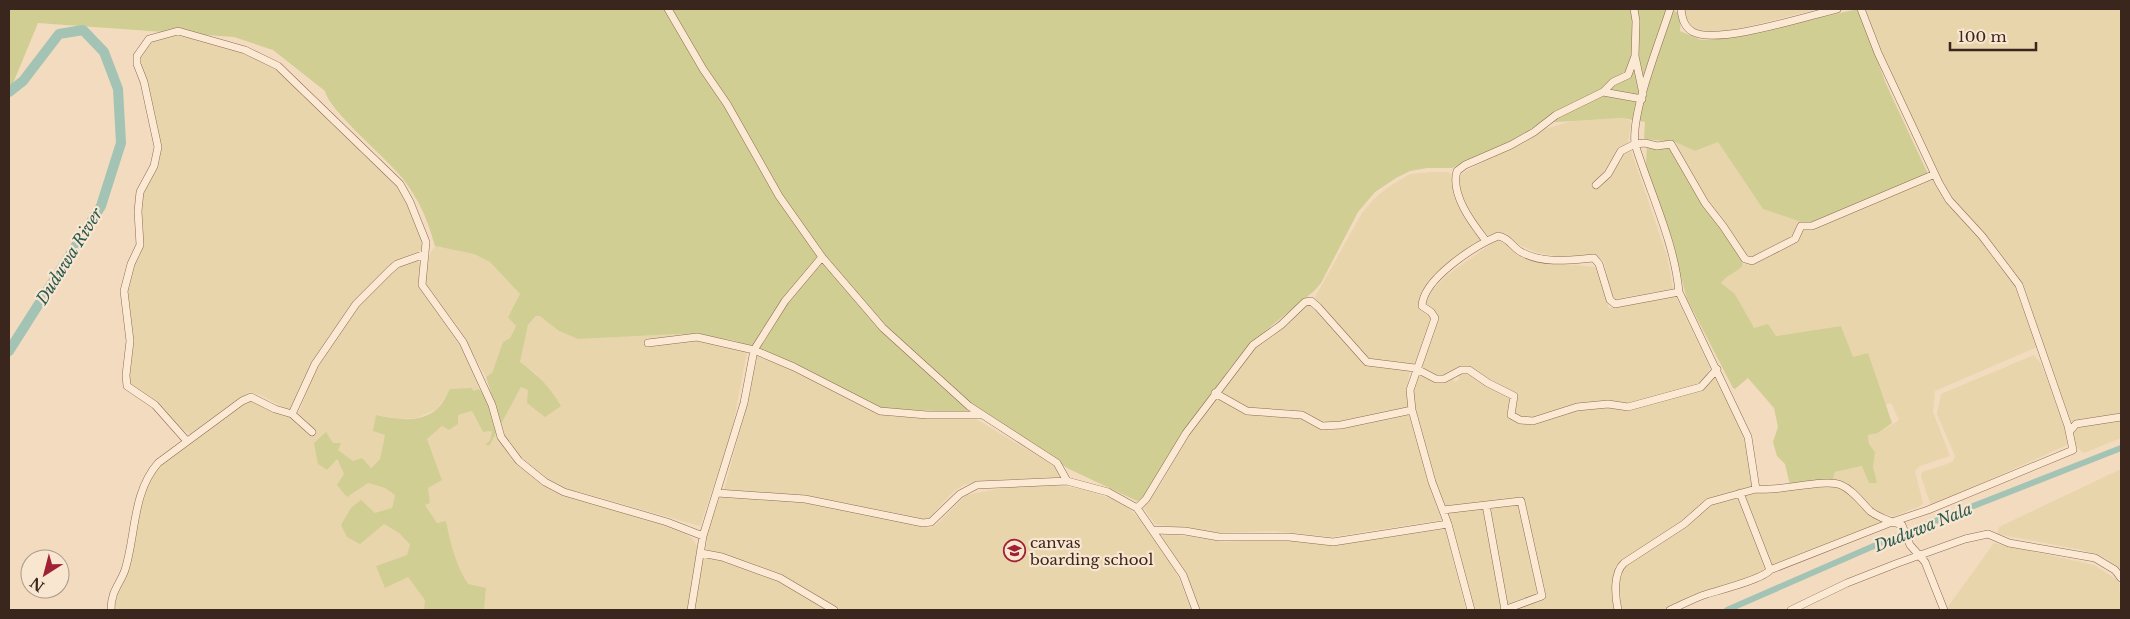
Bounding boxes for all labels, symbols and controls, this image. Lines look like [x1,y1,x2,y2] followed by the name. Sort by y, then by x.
[1950,20,2036,52] scale bar
[1958,27,2007,46] text: 100 m
[31,204,107,309] water label: Duduwa River
[1870,498,1975,556] water label: Duduwa Nala
[1029,533,1153,569] place label: canvas boarding school
[1002,539,1026,563] school or university icon: canvas boarding school
[20,549,70,599] north arrow
[27,573,48,596] text: N

